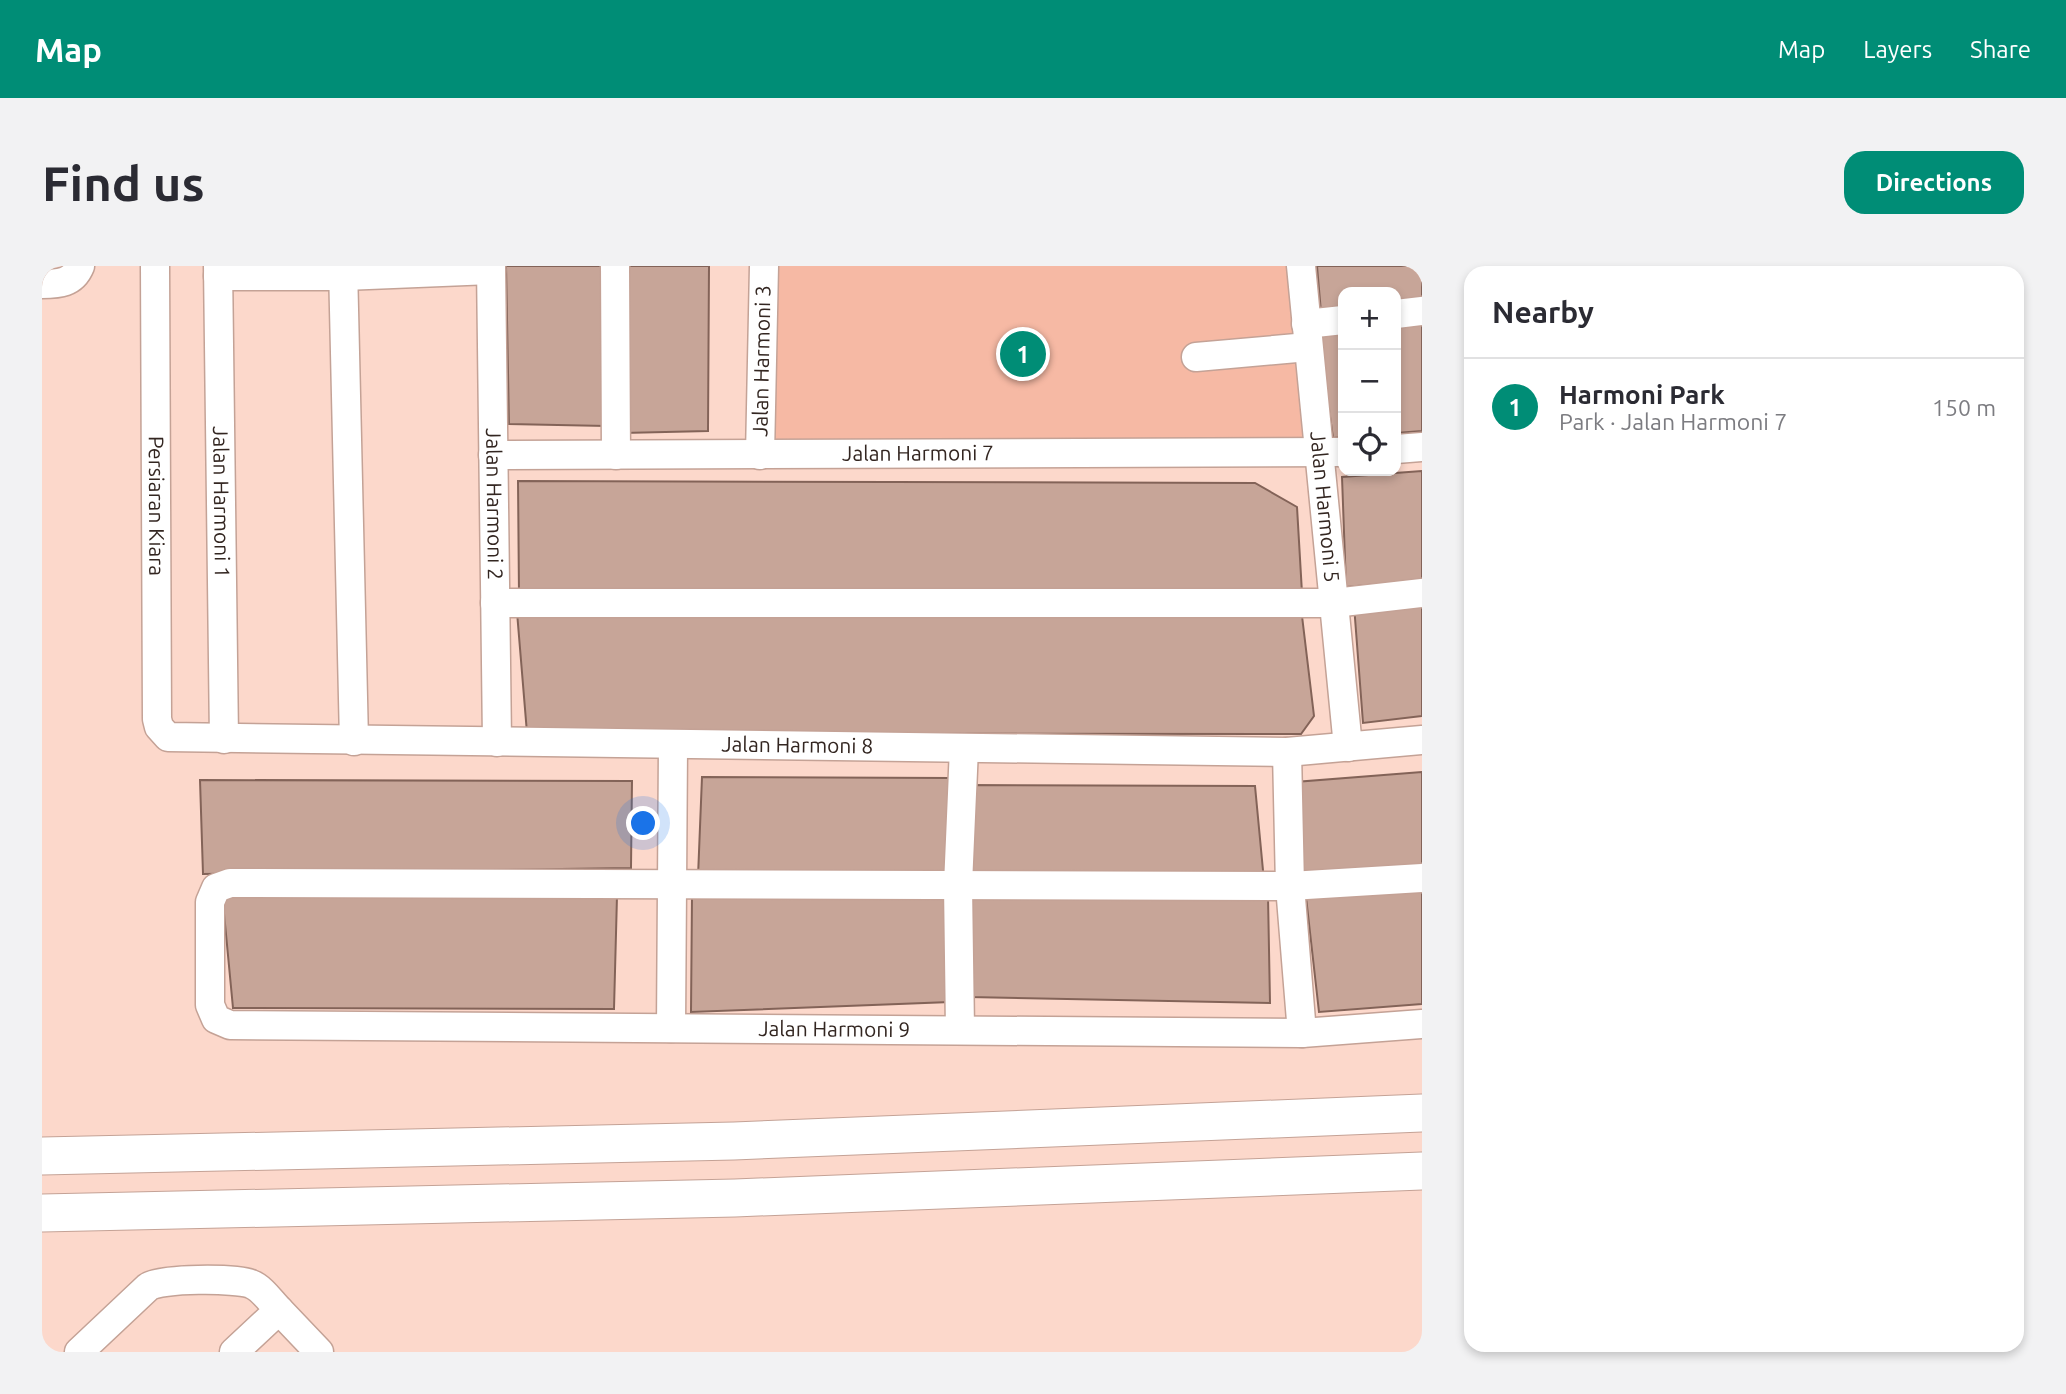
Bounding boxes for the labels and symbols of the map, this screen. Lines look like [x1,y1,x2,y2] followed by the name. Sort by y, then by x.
[747,285,775,437] street label: Jalan Harmoni 3
[1000,328,1046,380] pin: 1
[209,426,235,578] street label: Jalan Harmoni 1
[482,428,508,580] street label: Jalan Harmoni 2
[1306,430,1345,584] street label: Jalan Harmoni 5
[145,436,169,576] street label: Persiaran Kiara
[842,440,994,465] street label: Jalan Harmoni 7
[721,731,873,757] street label: Jalan Harmoni 8
[626,806,660,840] your location
[758,1016,910,1041] street label: Jalan Harmoni 9

